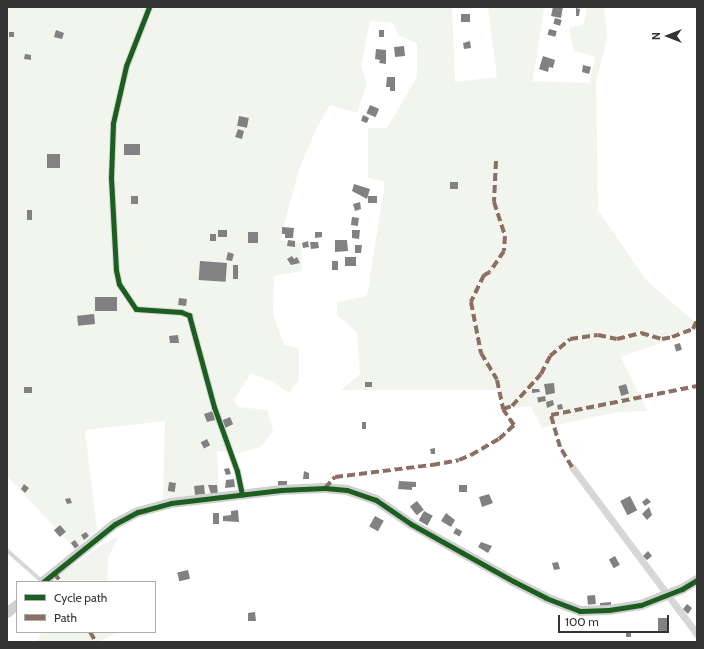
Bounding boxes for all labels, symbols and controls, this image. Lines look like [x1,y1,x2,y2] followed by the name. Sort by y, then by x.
[648,16,688,56] north arrow
[649,32,663,40] text: N
[16,581,156,633] legend
[54,590,107,605] text: Cycle path
[560,607,671,633] scale bar
[54,610,77,625] text: Path
[565,614,599,629] text: 100 m

